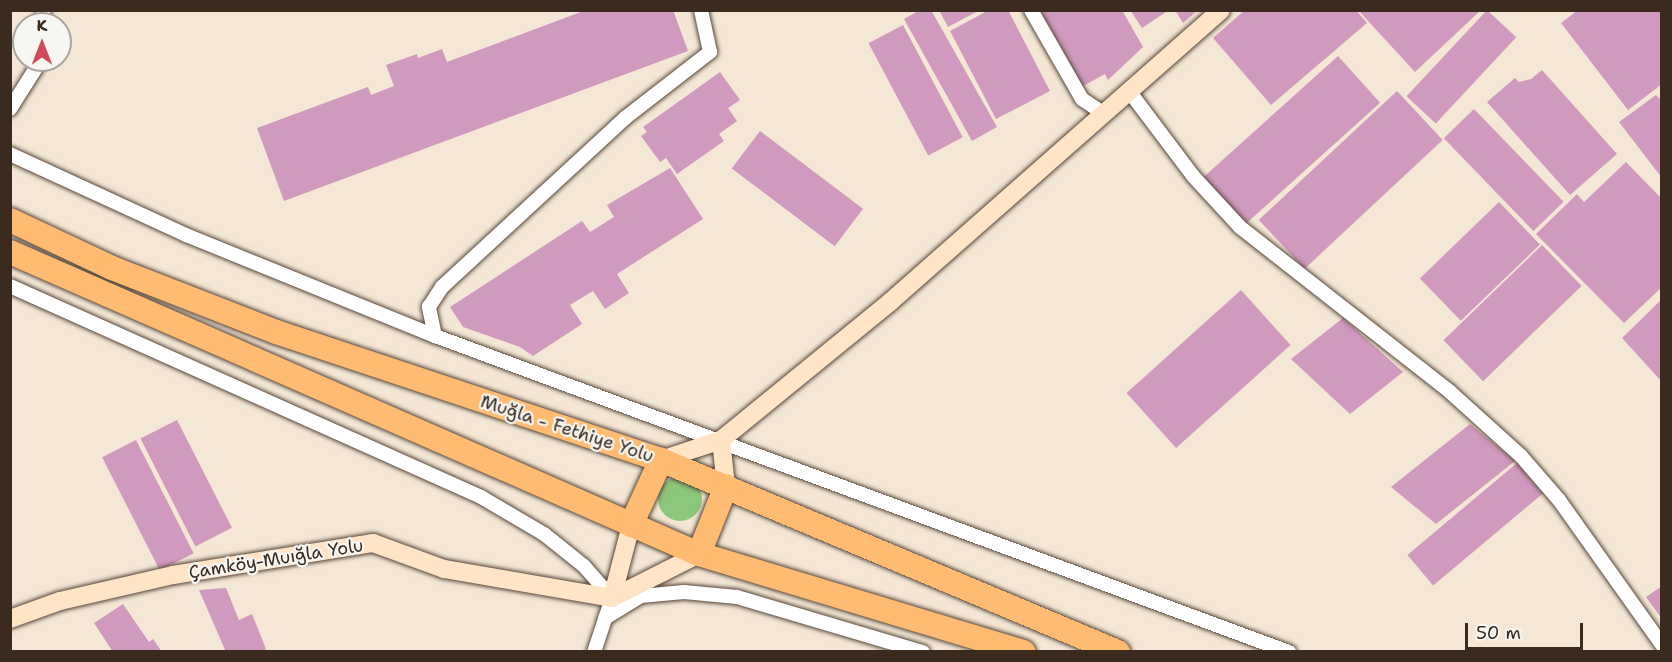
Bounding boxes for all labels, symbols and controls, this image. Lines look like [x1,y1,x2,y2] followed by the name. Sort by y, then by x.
[12,12,72,72] north arrow
[37,15,47,36] text: K
[478,391,656,467] street label: Muğla - Fethiye Yolu
[187,535,365,583] street label: Çamköy-Muığla Yolu
[1468,611,1586,649] scale bar
[1476,621,1521,645] text: 50 m

